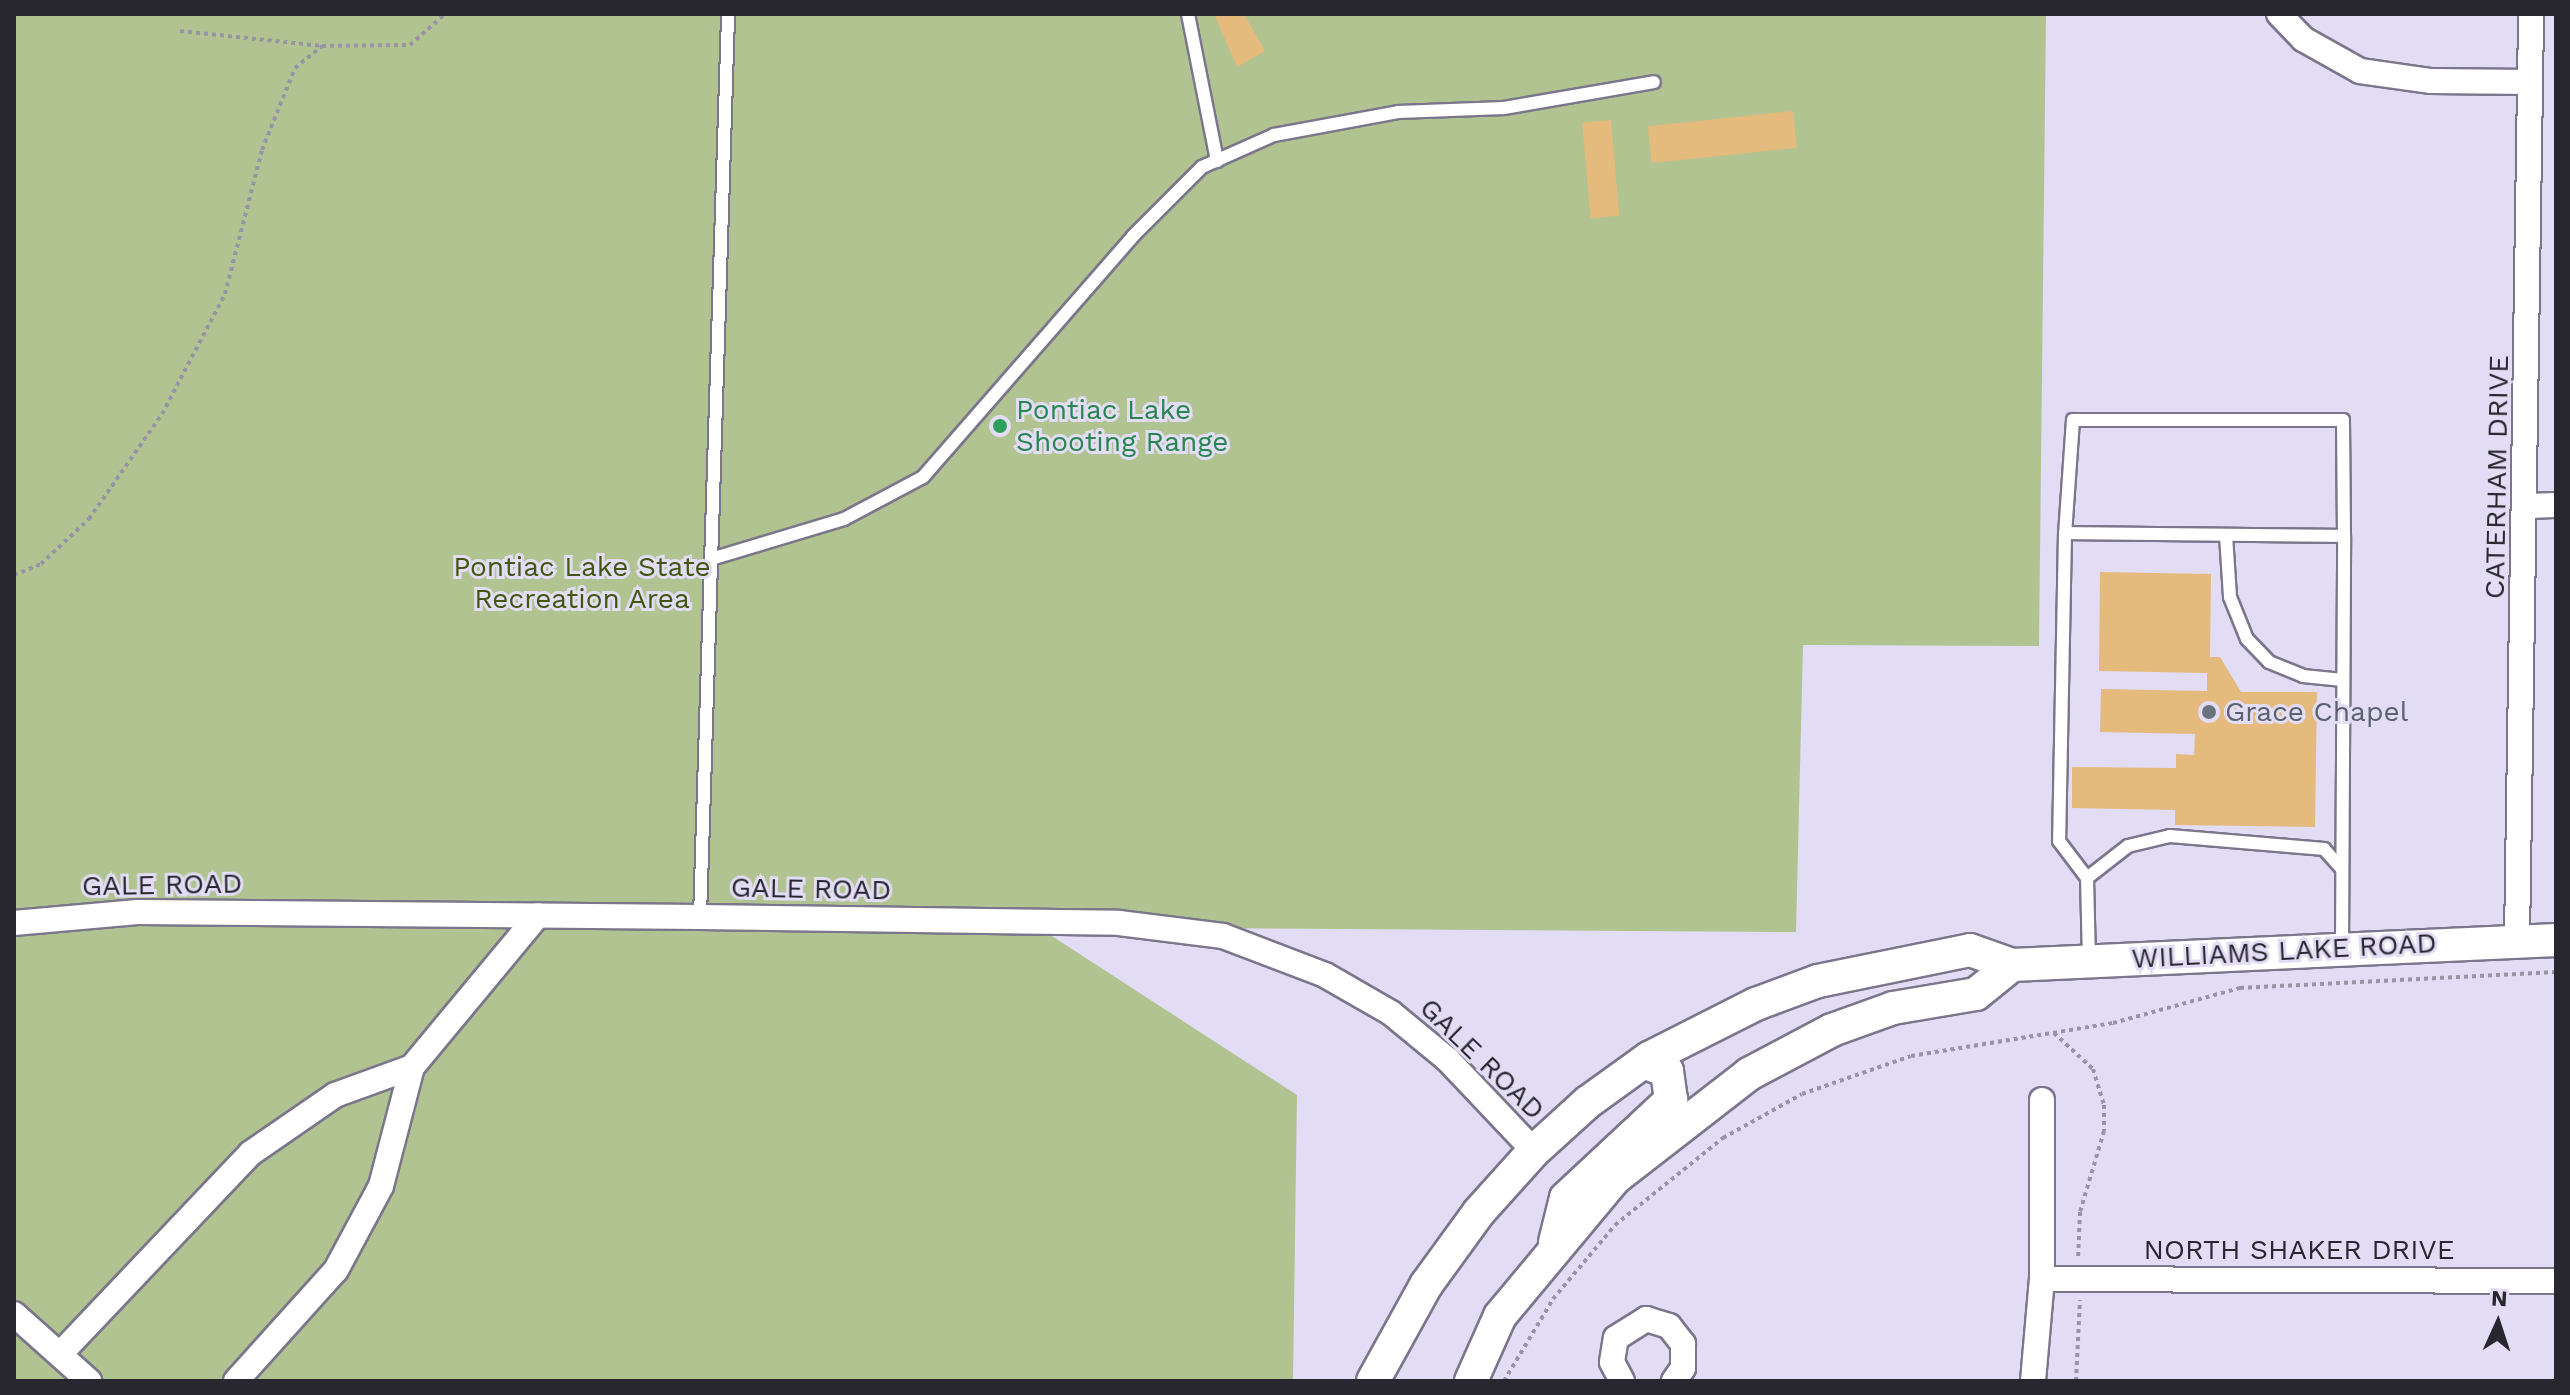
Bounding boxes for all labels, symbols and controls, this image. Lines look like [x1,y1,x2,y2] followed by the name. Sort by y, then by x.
[2478,355,2516,599] street label: CATERHAM DRIVE
[1016,393,1228,459] place label: Pontiac Lake Shooting Range
[991,417,1009,435] marker: Pontiac Lake Shooting Range
[453,550,711,616] park label: Pontiac Lake State Recreation Area
[2225,695,2408,729] place label: Grace Chapel
[2200,703,2218,721] marker: Grace Chapel
[82,867,242,903] street label: GALE ROAD
[731,871,891,907] street label: GALE ROAD
[2131,926,2437,976] street label: WILLIAMS LAKE ROAD
[1413,991,1551,1127] street label: GALE ROAD
[2143,1233,2455,1267] street label: NORTH SHAKER DRIVE
[2458,1283,2538,1363] north arrow
[2490,1286,2508,1311] text: N

